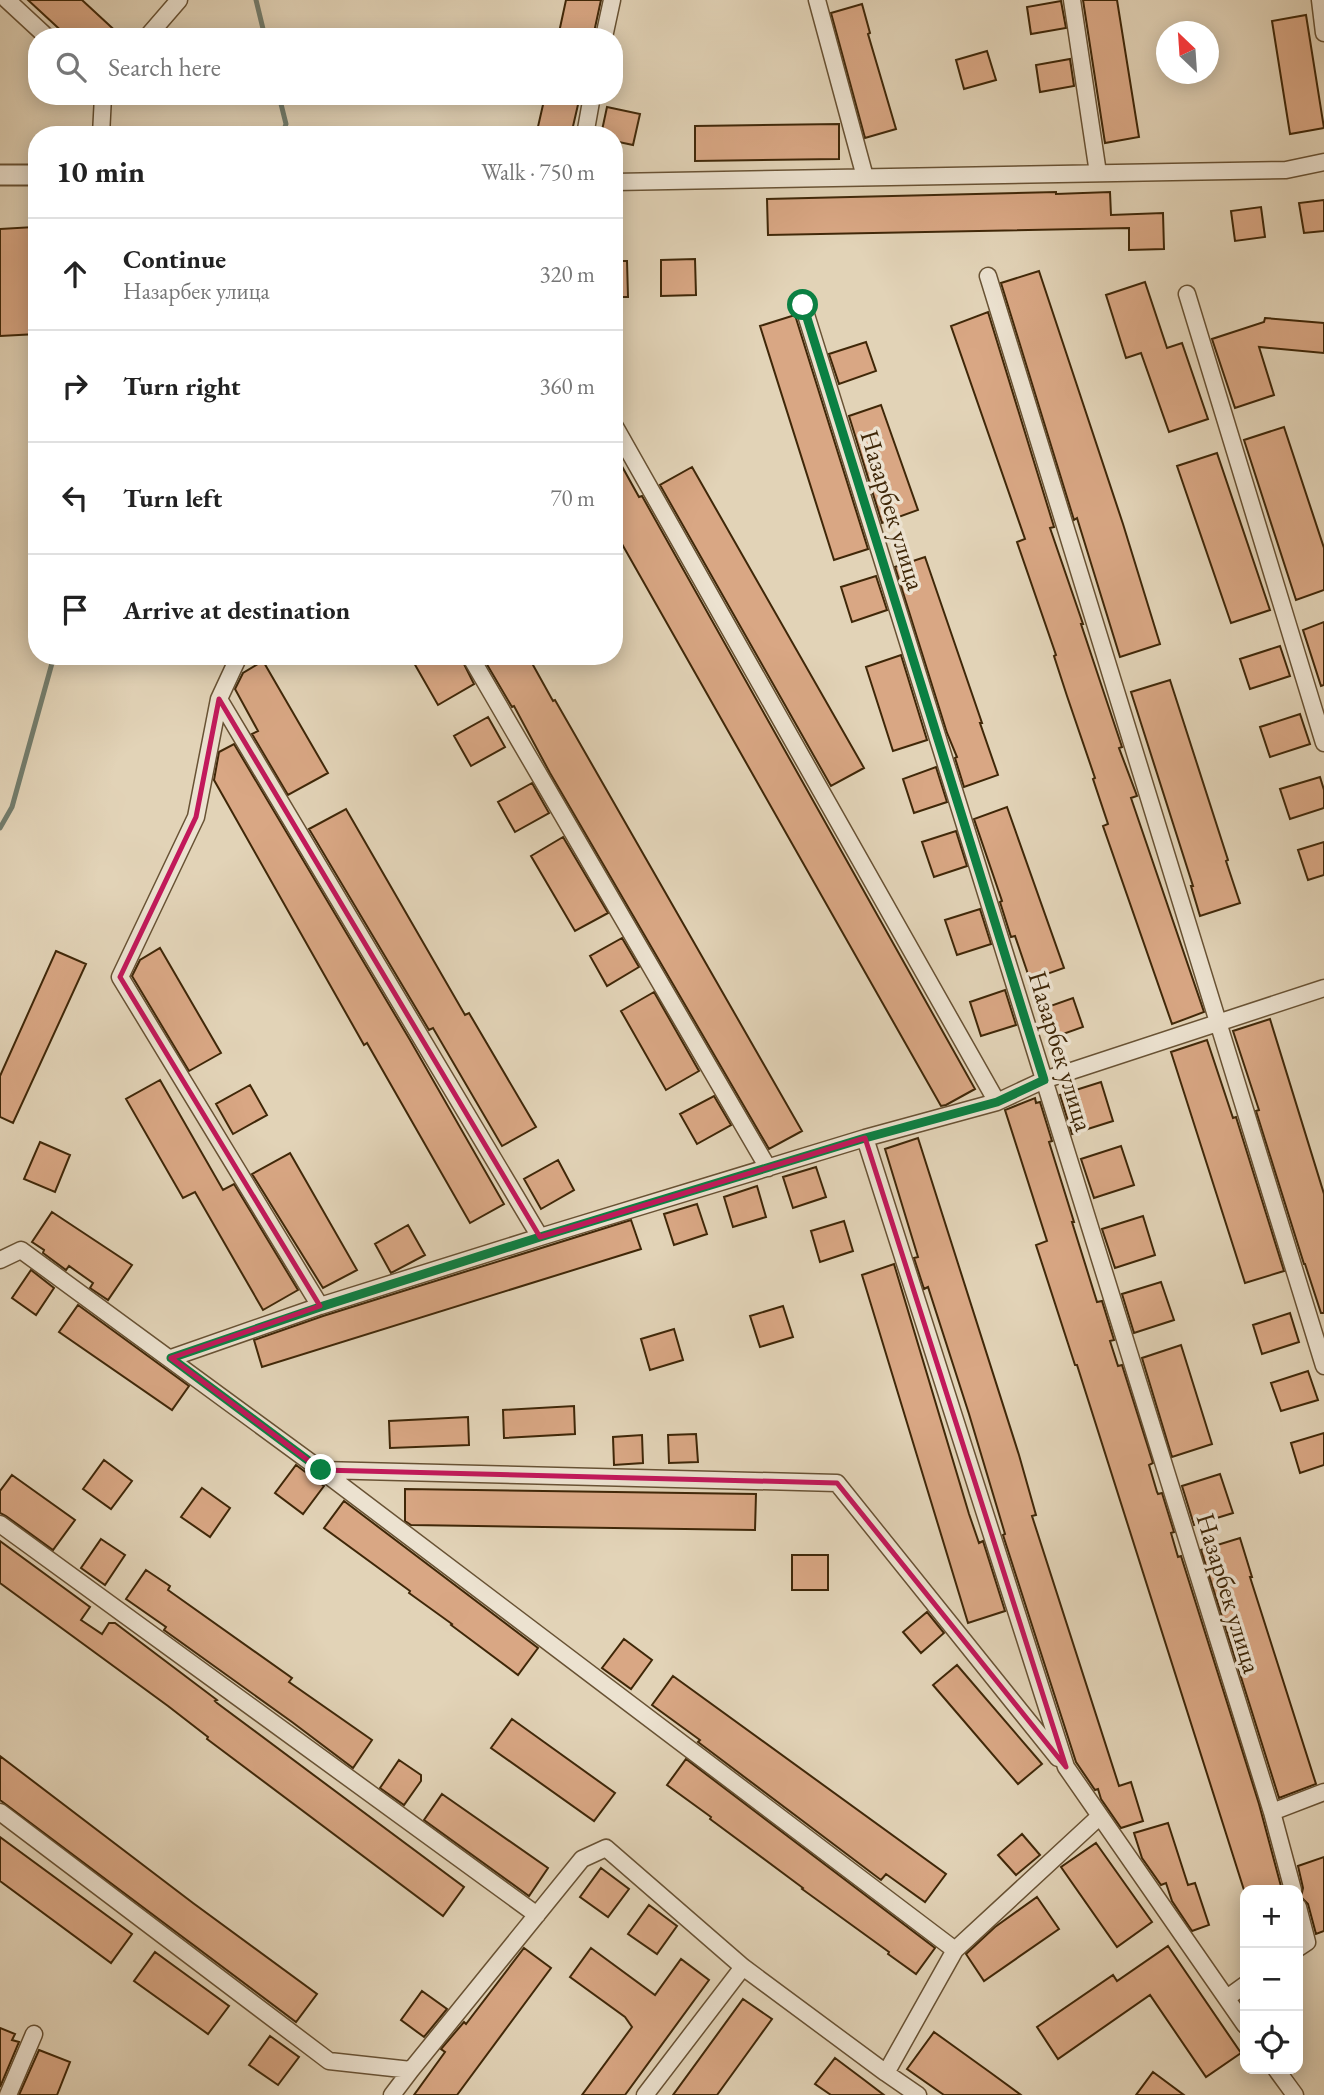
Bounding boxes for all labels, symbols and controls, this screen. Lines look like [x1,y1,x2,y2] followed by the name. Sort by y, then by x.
[1156,21,1219,84] north arrow
[28,28,623,105] search box
[52,48,90,86] icon: search
[108,50,221,84] text: Search here
[56,152,145,191] text: 10 min
[481,157,595,187] text: Walk · 750 m
[123,242,226,276] text: Continue
[56,255,94,293] icon: ahead
[539,259,595,289] text: 320 m
[123,276,270,306] text: Назарбек улица
[787,289,818,320] route start
[56,367,94,405] icon: right
[123,369,241,403] text: Turn right
[539,371,595,401] text: 360 m
[853,426,934,595] street label: Назарбек улица
[56,479,94,517] icon: left
[123,481,222,515] text: Turn left
[550,483,595,513] text: 70 m
[56,591,94,629] icon: arrive
[123,593,350,627] text: Arrive at destination
[1021,967,1102,1136] street label: Назарбек улица
[305,1454,336,1485] route end
[1189,1509,1270,1678] street label: Назарбек улица
[1240,1885,1303,2074] map controls
[1240,1885,1303,1948] button: +
[1240,1948,1303,2011] button: −
[1240,2011,1303,2074] button: locate

